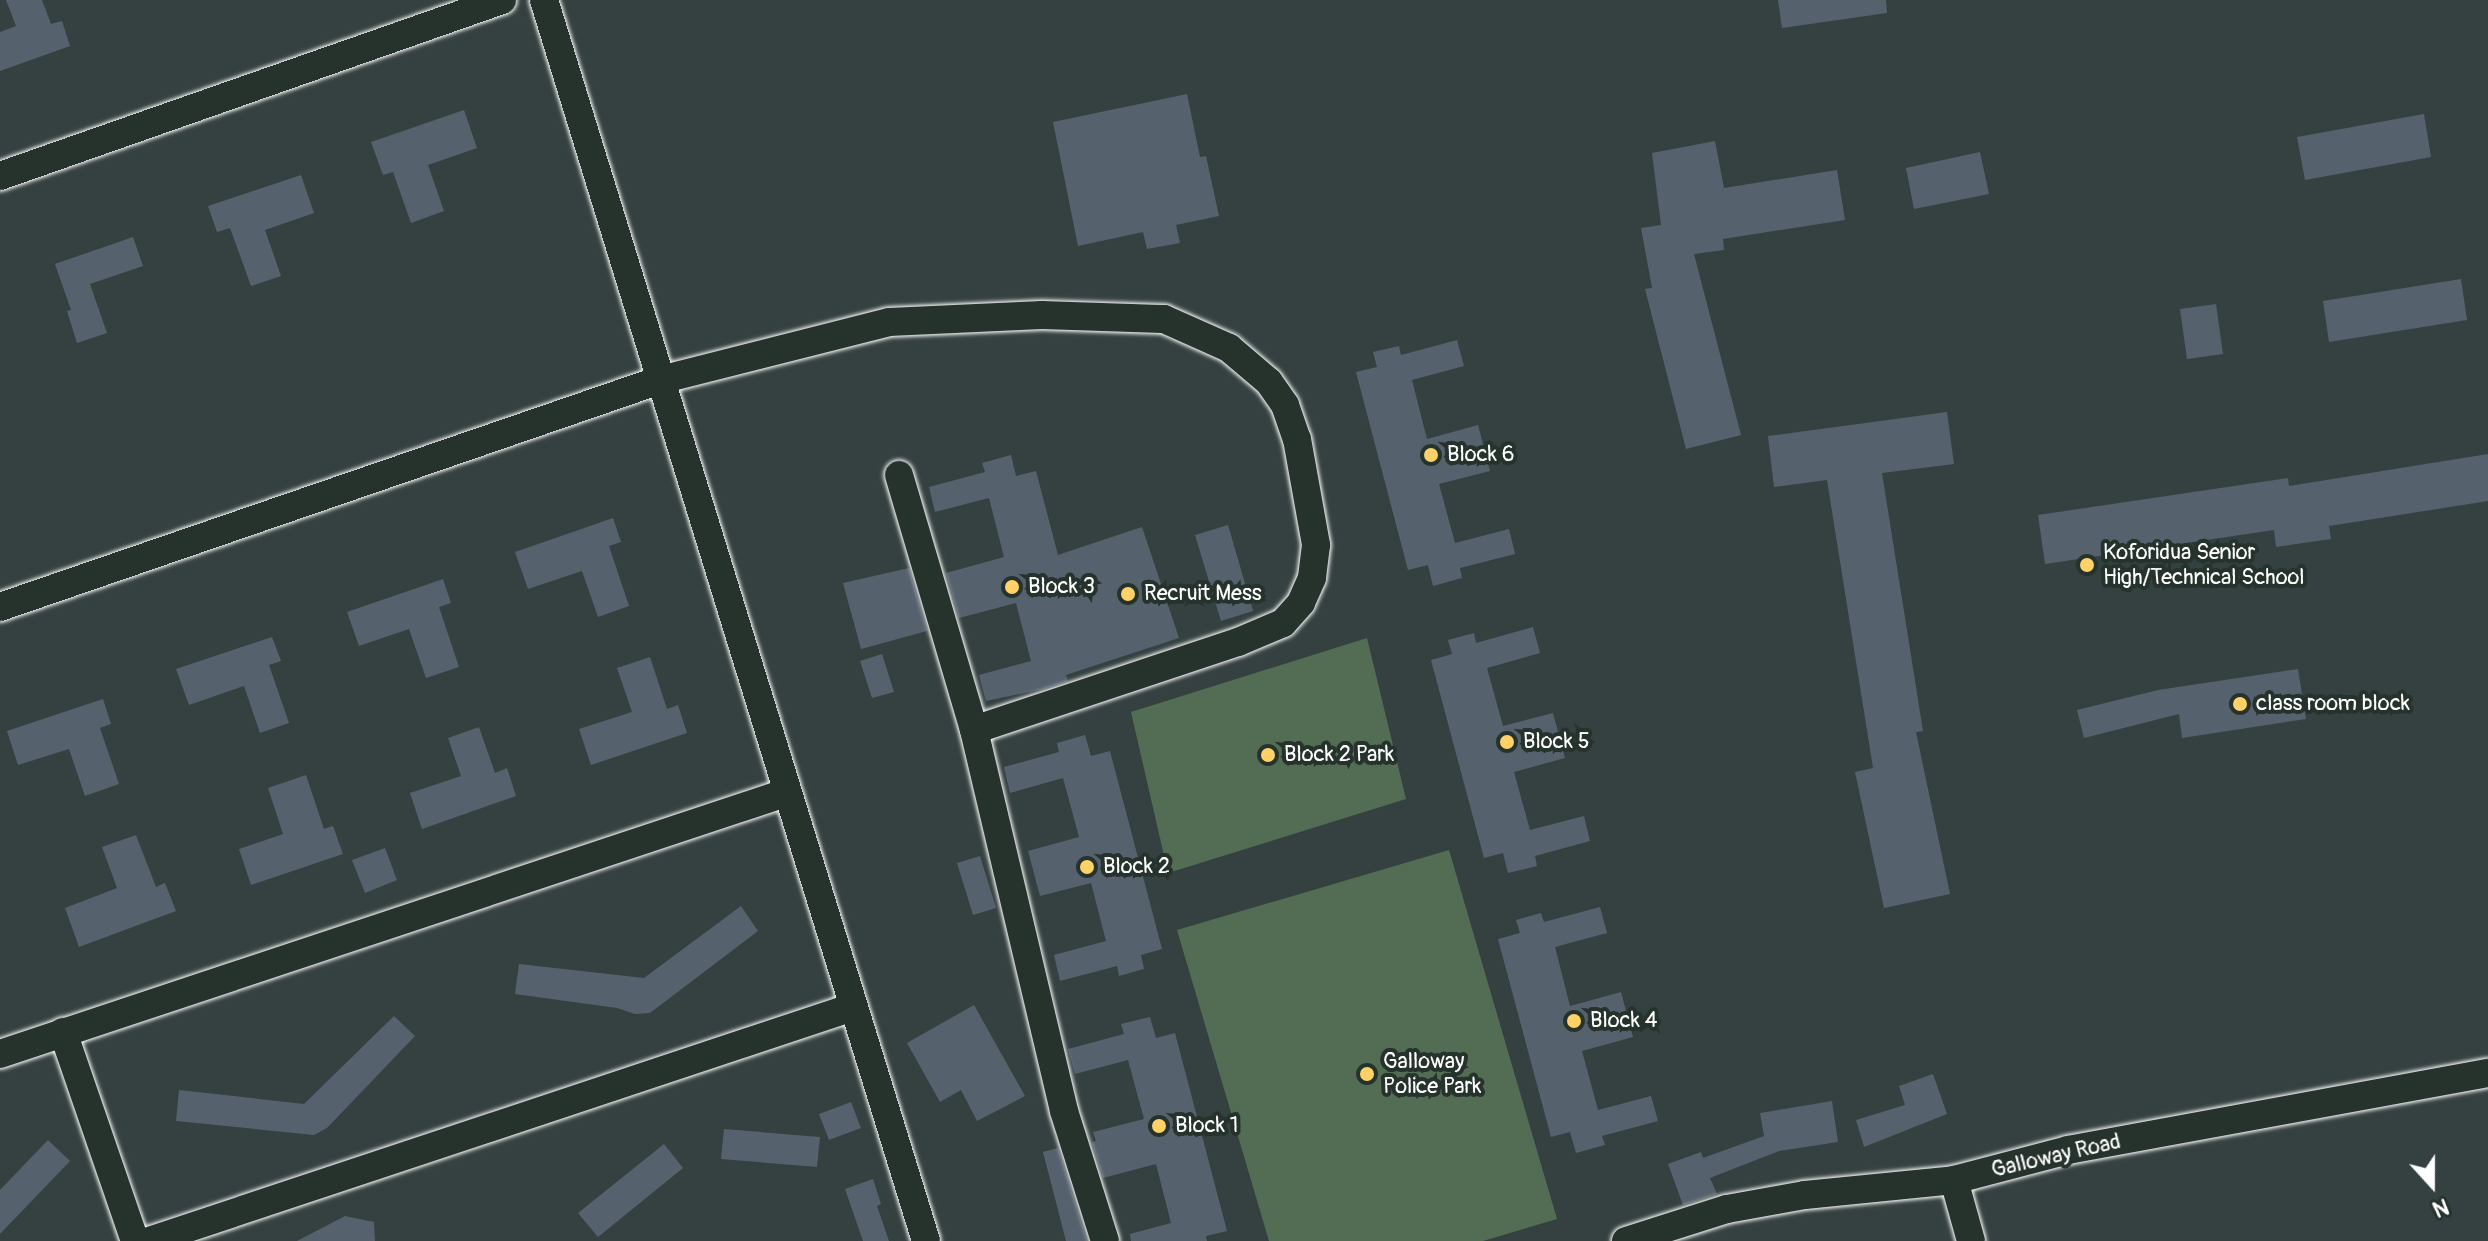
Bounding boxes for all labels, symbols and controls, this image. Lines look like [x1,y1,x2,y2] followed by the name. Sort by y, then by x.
[1447,442,1514,468] place label: Block 6
[1422,446,1440,464] marker: Block 6
[2103,539,2305,590] place label: Koforidua Senior High/Technical School
[2078,556,2096,574] marker: Koforidua Senior High/Technical School
[1028,574,1095,600] place label: Block 3
[1003,578,1021,596] marker: Block 3
[1144,581,1262,607] place label: Recruit Mess
[1119,585,1137,603] marker: Recruit Mess
[2256,691,2410,717] place label: class room block
[2231,695,2249,713] marker: class room block
[1523,729,1590,755] place label: Block 5
[1498,733,1516,751] marker: Block 5
[1284,742,1394,768] place label: Block 2 Park
[1259,746,1277,764] marker: Block 2 Park
[1103,854,1170,880] place label: Block 2
[1078,858,1096,876] marker: Block 2
[1590,1008,1657,1034] place label: Block 4
[1565,1012,1583,1030] marker: Block 4
[1383,1048,1481,1100] place label: Galloway Police Park
[1358,1065,1376,1083] marker: Galloway Police Park
[1175,1113,1238,1139] place label: Block 1
[1150,1117,1168,1135] marker: Block 1
[1989,1128,2123,1184] street label: Galloway Road
[2392,1145,2472,1225] north arrow
[2429,1192,2453,1223] text: N

